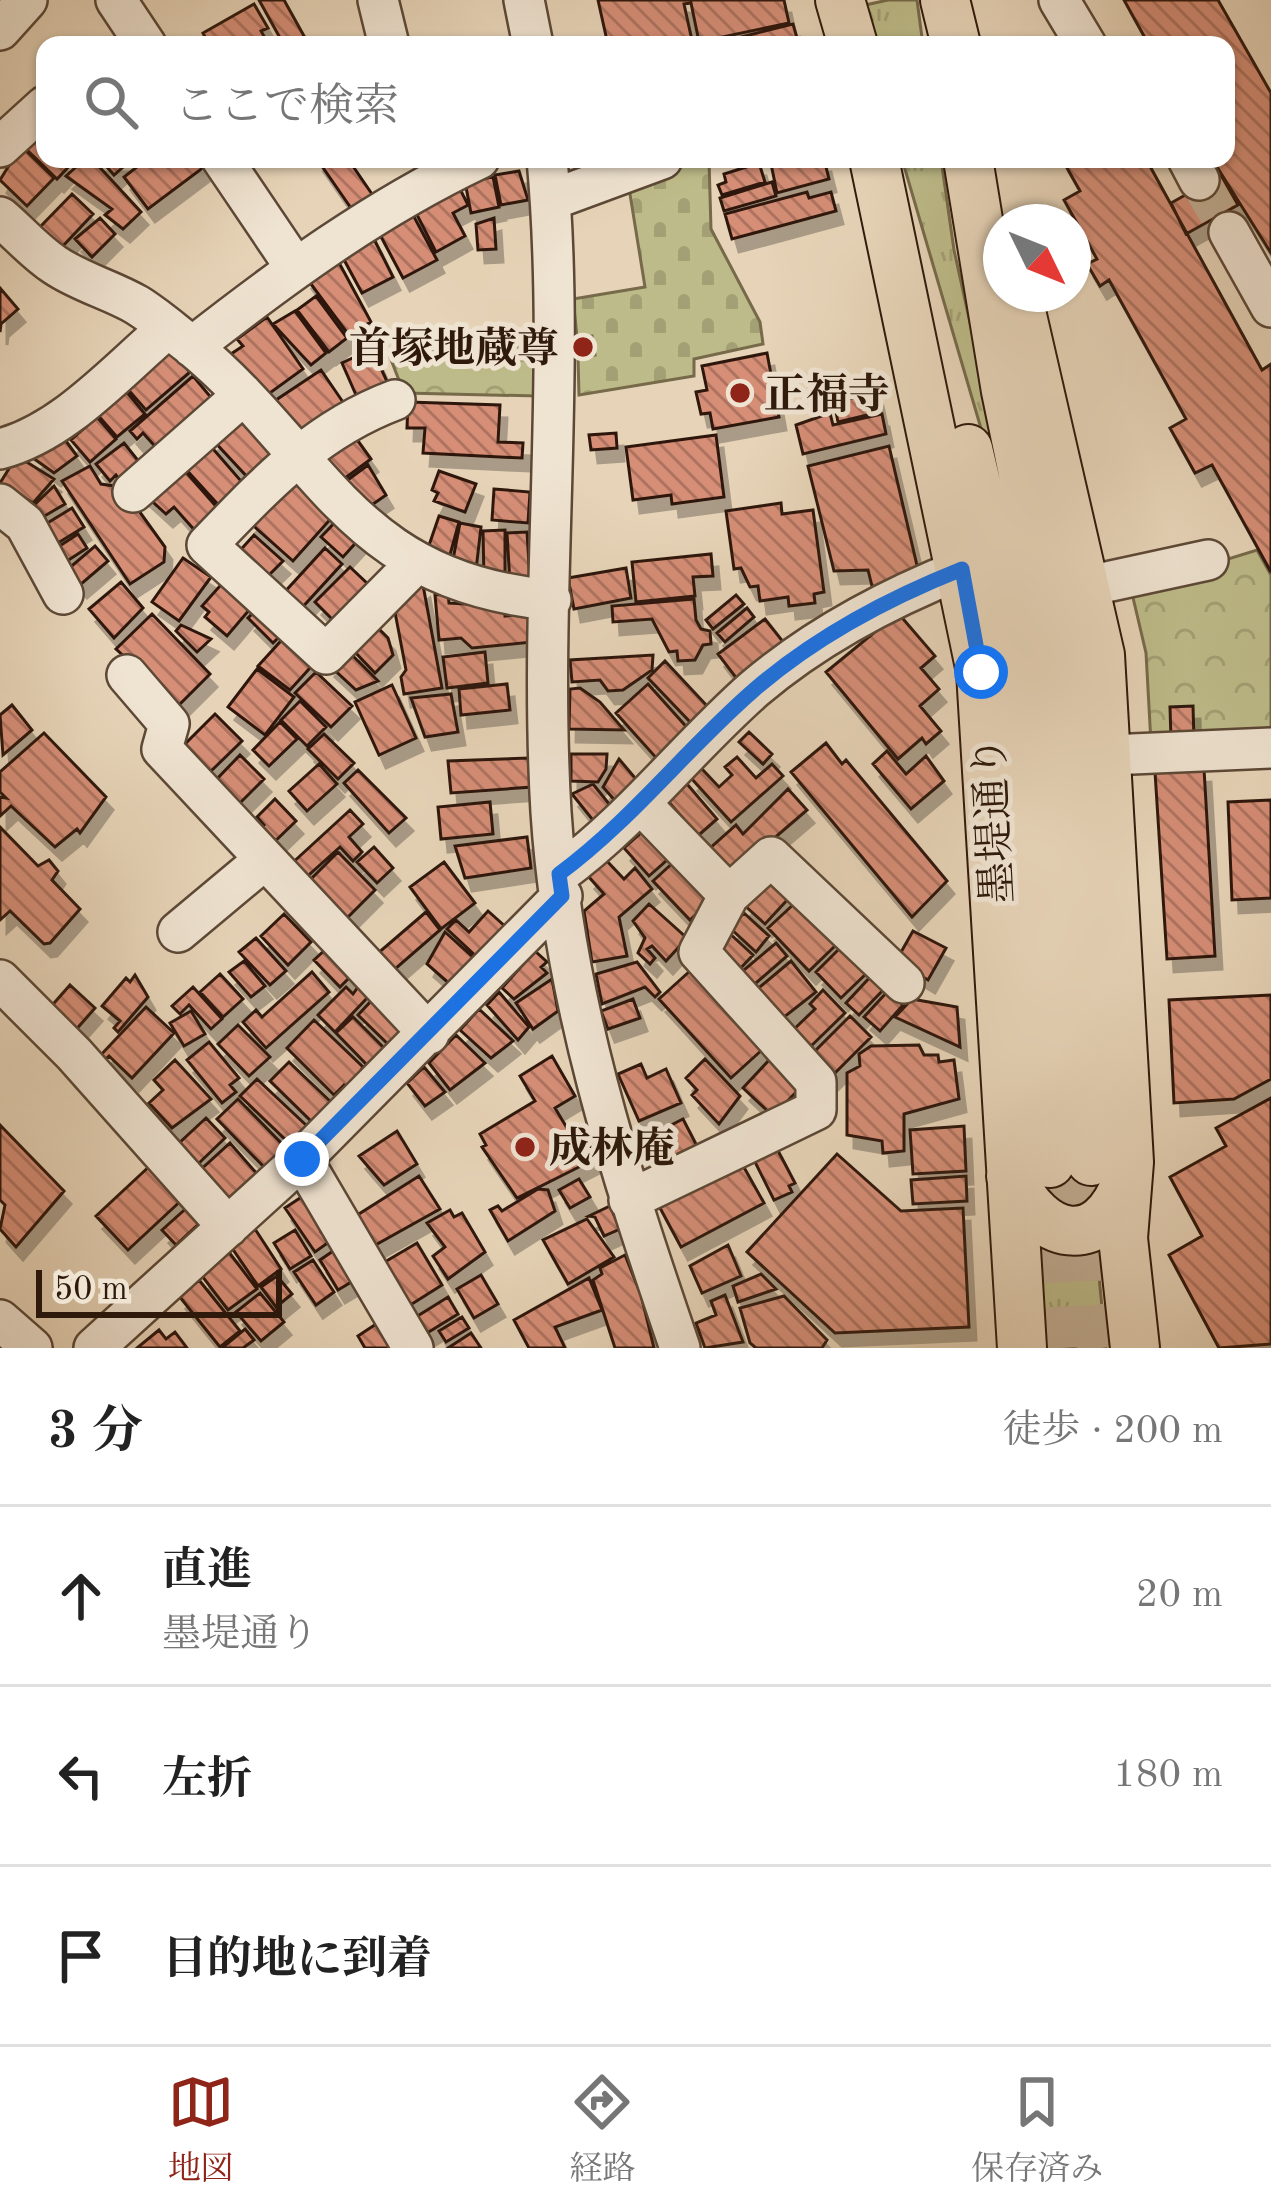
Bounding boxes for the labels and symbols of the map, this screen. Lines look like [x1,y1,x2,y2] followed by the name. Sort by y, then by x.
[983,204,1091,312] north arrow
[349,326,559,372] place label: 首塚地蔵尊
[570,334,596,360] marker: 首塚地蔵尊
[764,372,890,418] place label: 正福寺
[727,380,753,406] marker: 正福寺
[954,645,1008,699] route start
[968,735,1021,905] street label: 墨堤通り
[549,1126,675,1172] place label: 成林庵
[275,1132,329,1186] route end
[512,1134,538,1160] marker: 成林庵
[36,1264,282,1317] scale bar

